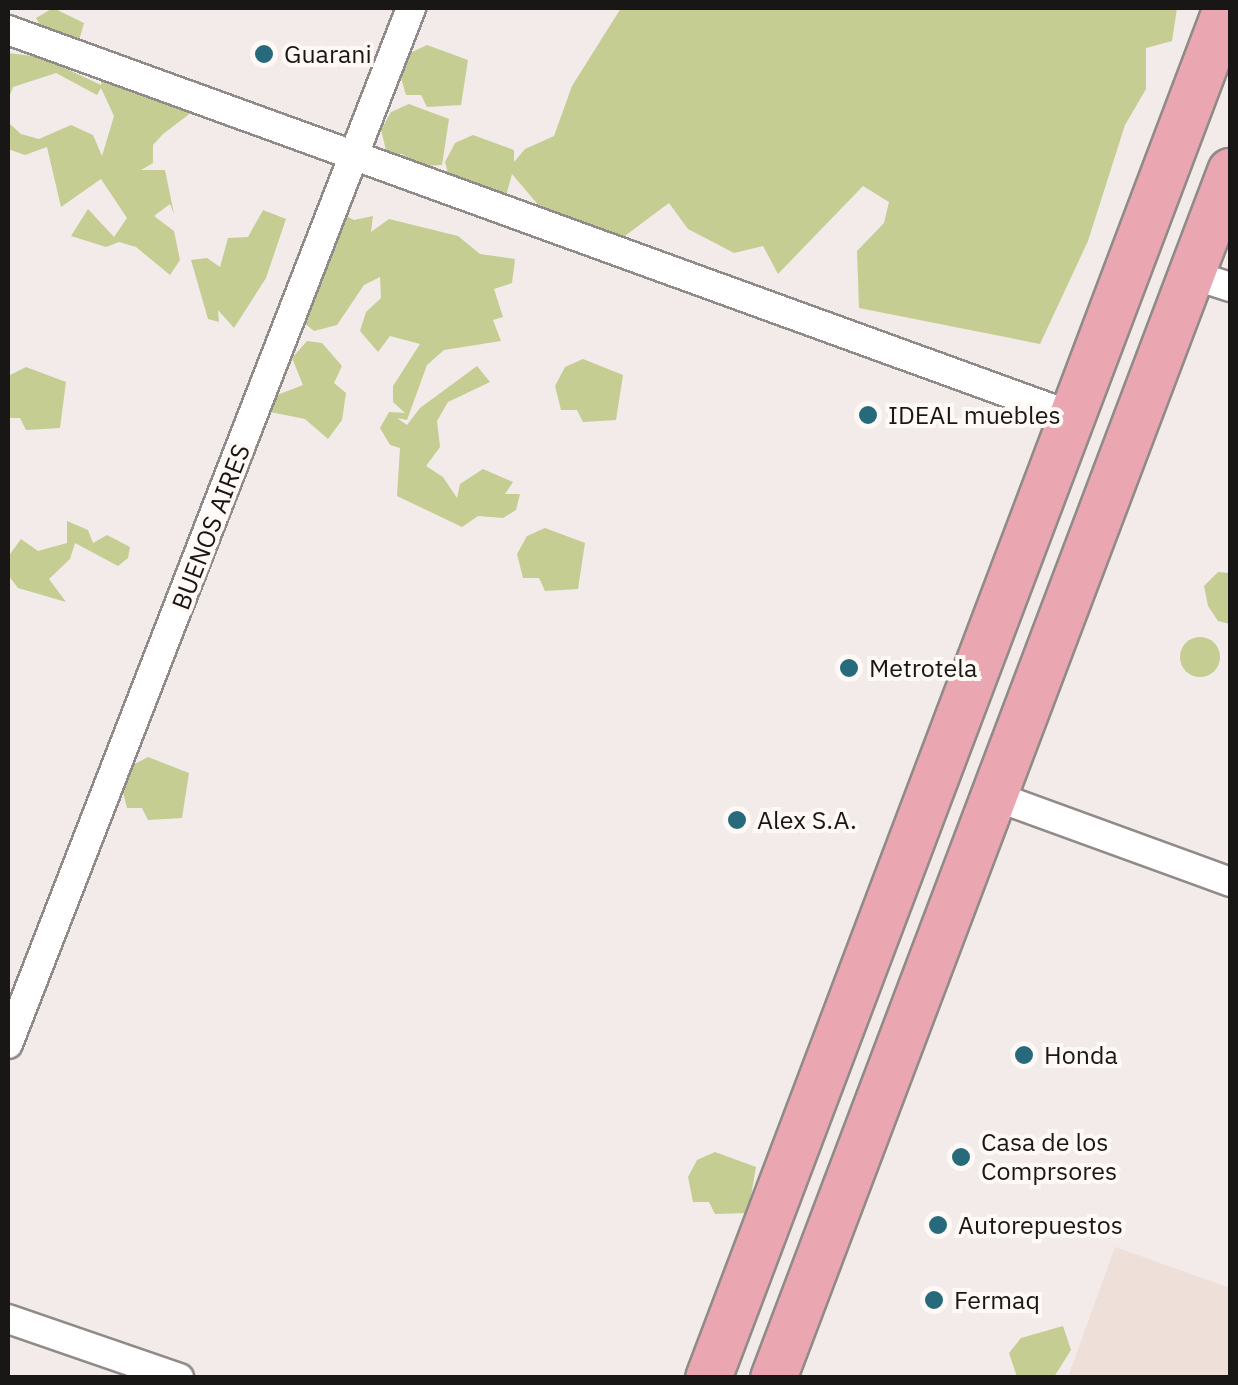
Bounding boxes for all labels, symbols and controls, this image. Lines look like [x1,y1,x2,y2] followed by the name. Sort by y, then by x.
[284,39,372,69] place label: Guarani
[253,43,275,65] marker: Guarani
[888,400,1061,430] place label: IDEAL muebles
[857,404,879,426] marker: IDEAL muebles
[166,440,256,614] street label: BUENOS AIRES
[869,653,977,683] place label: Metrotela
[838,657,860,679] marker: Metrotela
[757,805,857,835] place label: Alex S.A.
[726,809,748,831] marker: Alex S.A.
[1044,1040,1118,1070] place label: Honda
[1013,1044,1035,1066] marker: Honda
[981,1128,1117,1187] place label: Casa de los Comprsores
[950,1146,972,1168] marker: Casa de los Comprsores
[958,1210,1123,1240] place label: Autorepuestos
[927,1214,949,1236] marker: Autorepuestos
[954,1285,1040,1315] place label: Fermaq
[923,1289,945,1311] marker: Fermaq

